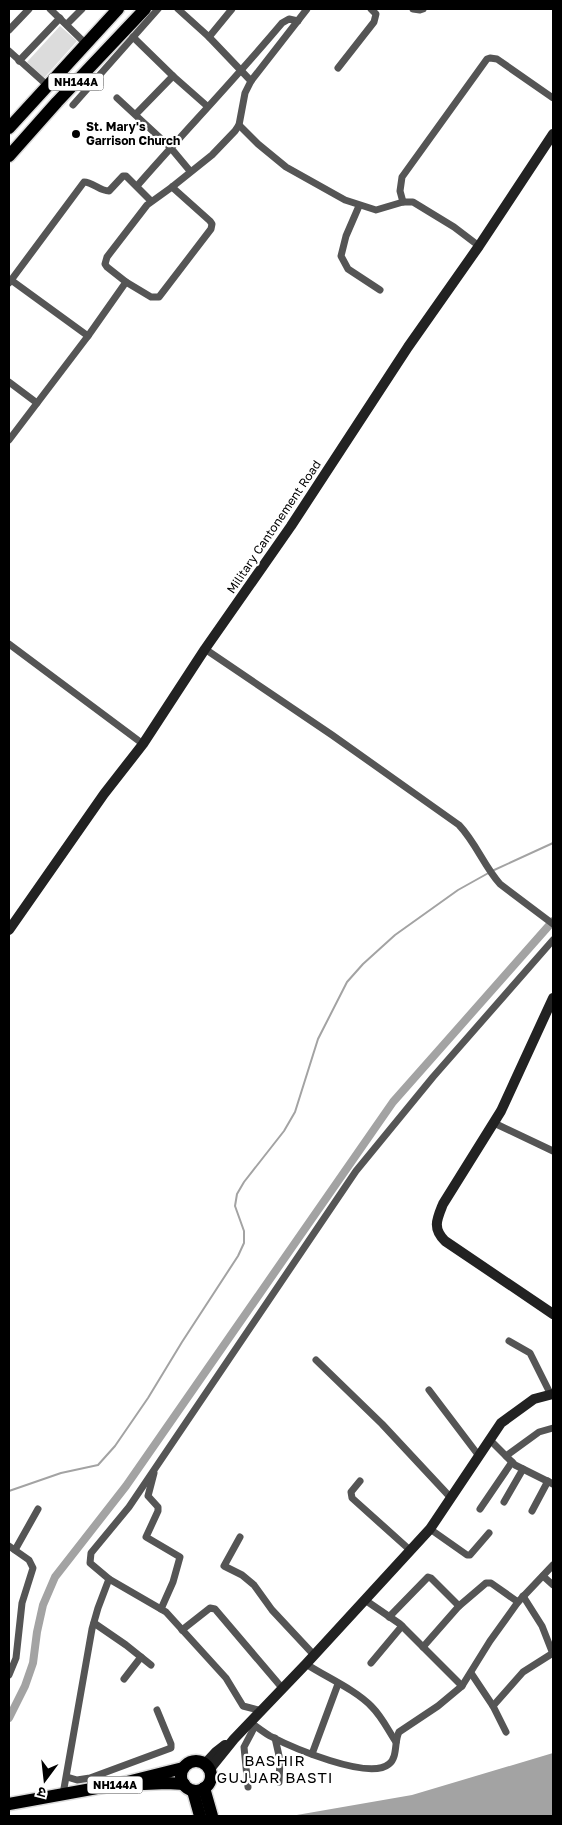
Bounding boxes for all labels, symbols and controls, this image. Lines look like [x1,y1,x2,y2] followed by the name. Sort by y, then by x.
[48,74,104,90] road number: NH144A
[86,119,180,148] place label: St. Mary's Garrison Church
[70,128,82,140] marker: St. Mary's Garrison Church
[223,457,324,596] street label: Military Cantonement Road
[217,1751,333,1786] district label: BASHIR GUJJAR BASTI
[20,1755,70,1805] north arrow
[88,1776,142,1794] road number: NH144A
[35,1784,48,1802] text: उ

